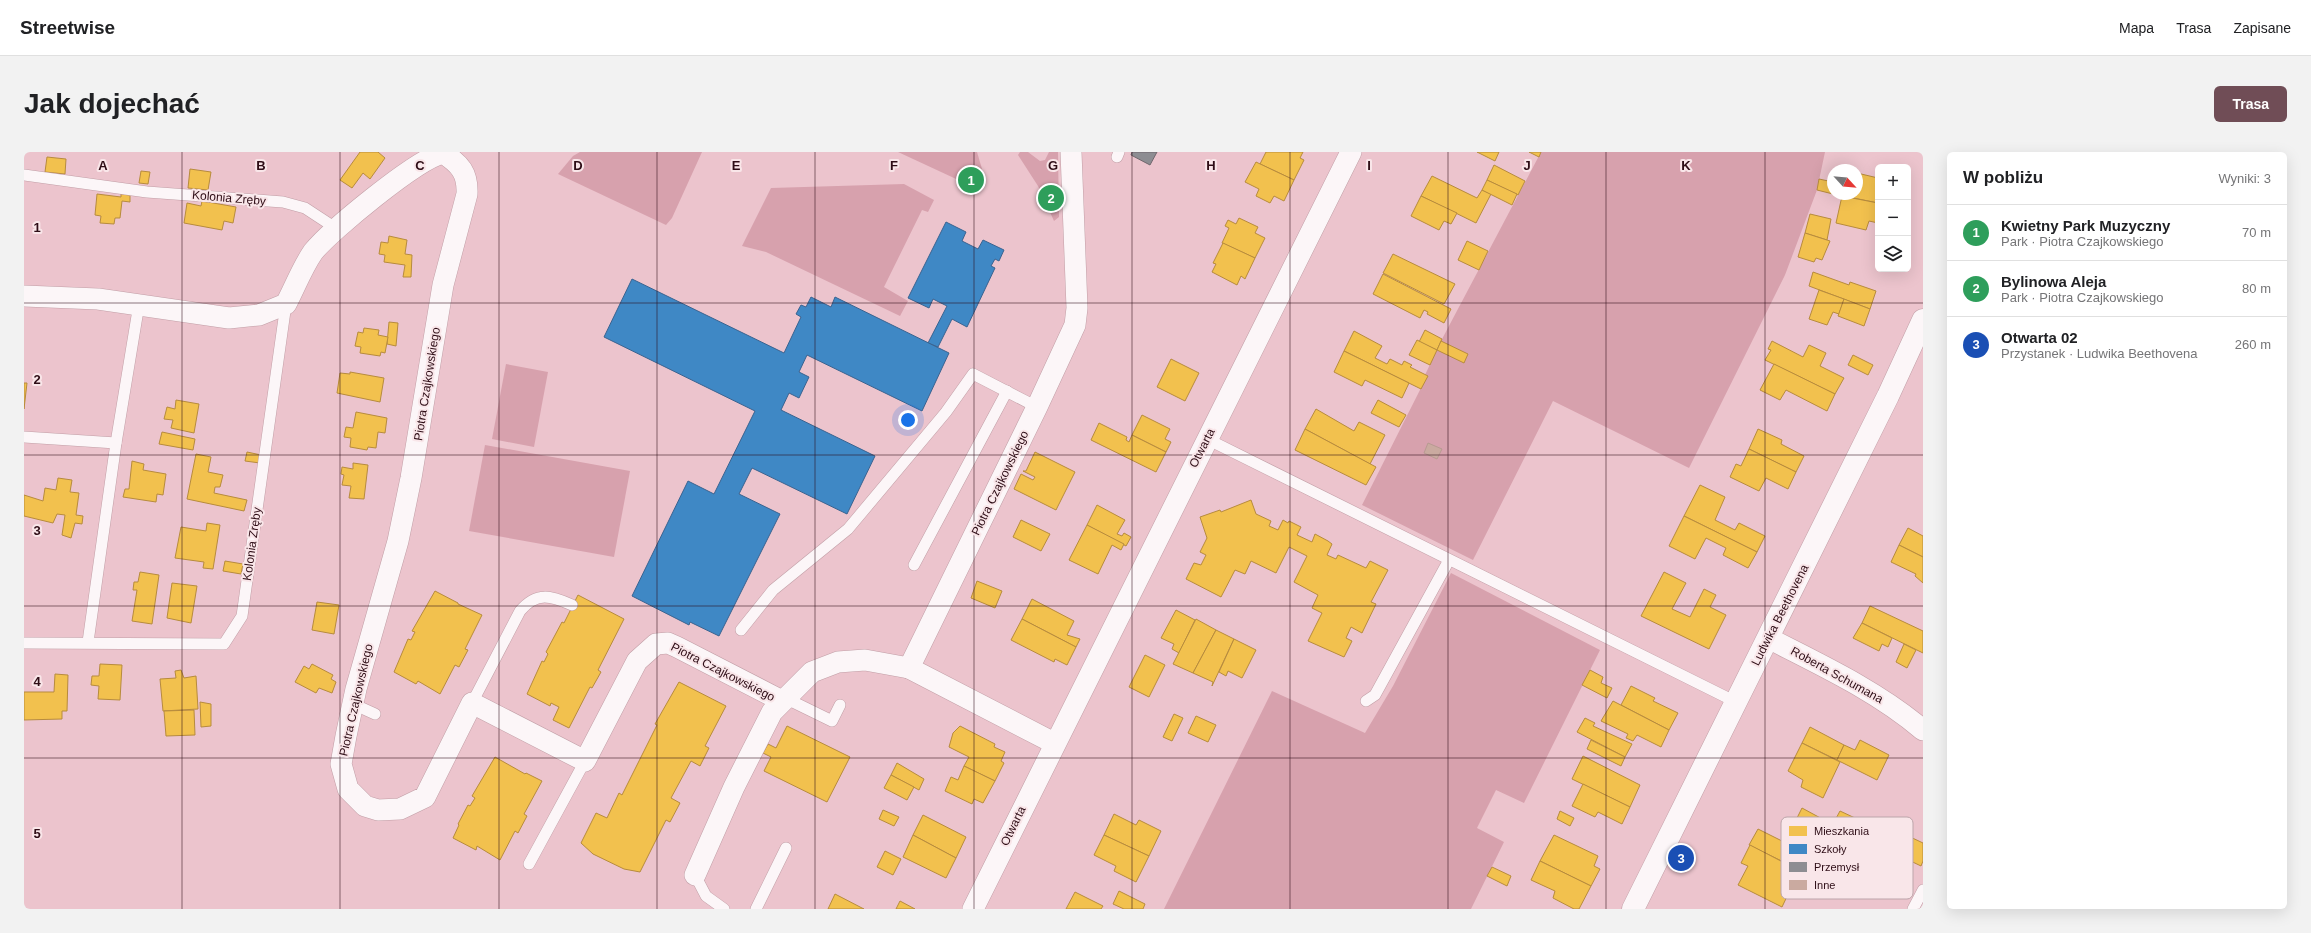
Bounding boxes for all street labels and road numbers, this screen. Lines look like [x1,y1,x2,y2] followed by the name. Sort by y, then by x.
[192,188,266,208] street label: Kolonia Zręby
[411,326,443,442] street label: Piotra Czajkowskiego
[1186,426,1218,470] street label: Otwarta
[969,428,1032,538] street label: Piotra Czajkowskiego
[240,506,264,582] street label: Kolonia Zręby
[1748,562,1812,668] street label: Ludwika Beethovena
[669,640,778,704] street label: Piotra Czajkowskiego
[336,642,376,757] street label: Piotra Czajkowskiego
[1788,644,1886,706] street label: Roberta Schumana
[997,804,1029,848] street label: Otwarta

